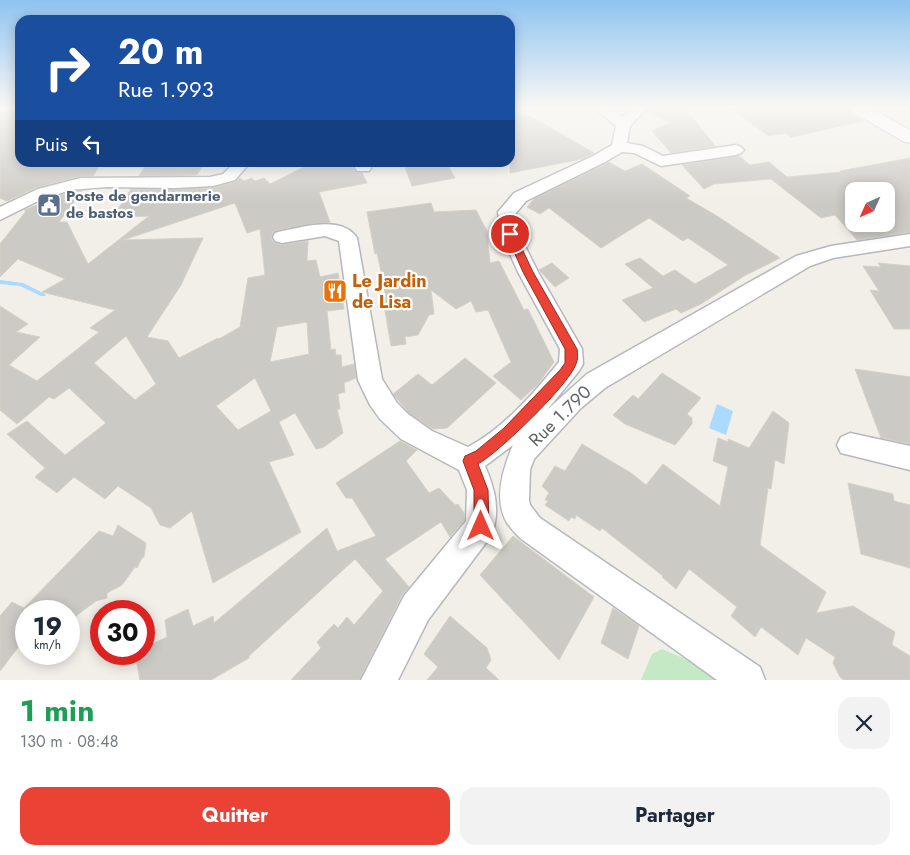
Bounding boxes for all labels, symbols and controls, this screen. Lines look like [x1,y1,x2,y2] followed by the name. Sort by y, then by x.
[118,27,203,77] text: 20 m
[35,35,100,100] icon: right
[118,73,214,105] text: Rue 1.993
[78,130,106,158] icon: left
[35,131,68,158] text: Puis
[845,182,895,232] north arrow
[845,182,895,232] map controls
[66,185,221,224] place label: Poste de gendarmerie de bastos
[36,192,62,218] public building icon: Poste de gendarmerie de bastos
[489,213,531,255] pin
[496,220,524,248] icon: arrive
[352,268,427,315] place label: Le Jardin de Lisa
[322,278,348,304] restaurant icon: Le Jardin de Lisa
[523,379,597,453] street label: Rue 1.790
[454,499,506,551] position arrow
[90,600,155,665] speed limit sign: 30
[33,608,62,644] text: 19
[34,636,61,654] text: km/h
[20,689,94,732] text: 1 min
[838,697,890,749] button: close
[20,730,118,753] text: 130 m · 08:48
[20,787,450,845] button: Quitter
[460,787,890,845] button: Partager

